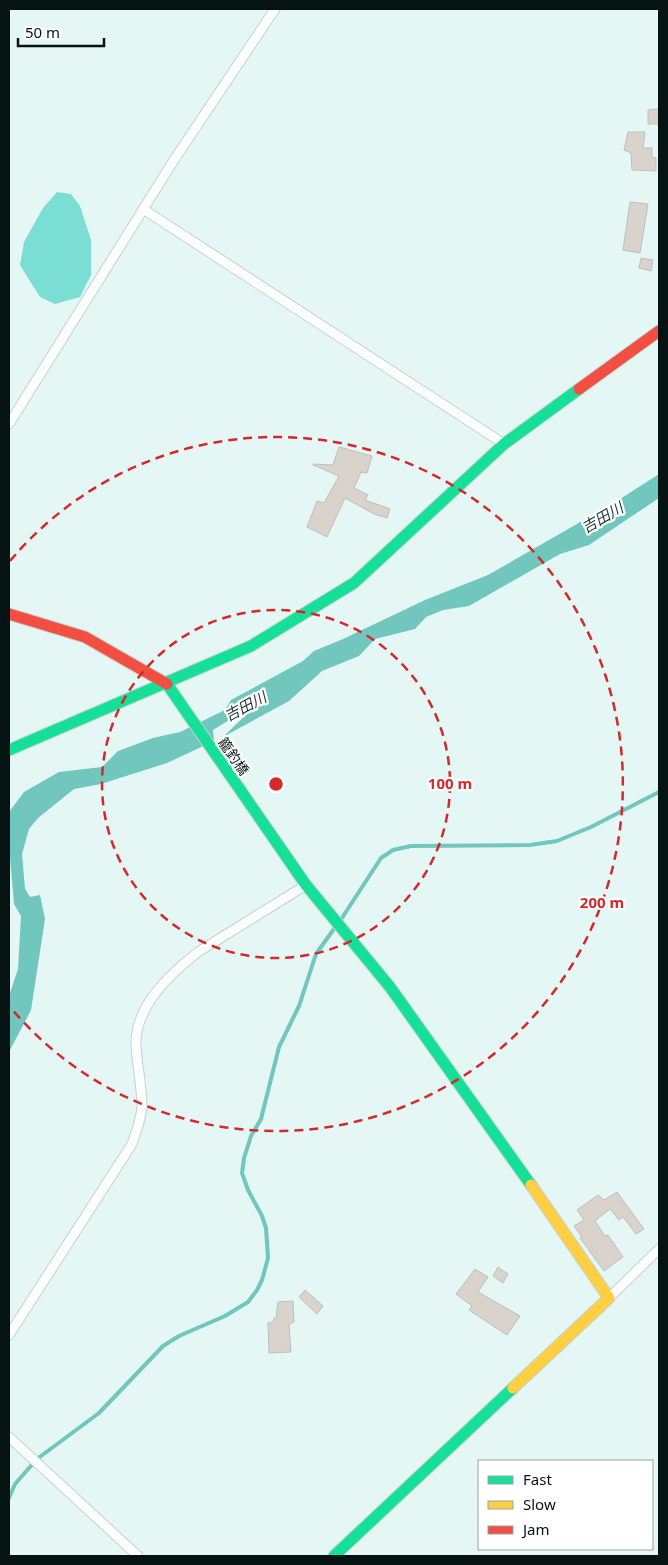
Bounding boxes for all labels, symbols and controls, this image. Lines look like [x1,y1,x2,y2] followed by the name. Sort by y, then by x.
[18,15,104,47] scale bar
[25,22,60,42] text: 50 m
[578,496,628,537] water label: 吉田川
[220,686,271,725] water label: 吉田川
[214,733,254,779] street label: 籠釣橋
[428,773,472,793] text: 100 m
[267,775,285,793] centre of rings
[580,892,624,912] text: 200 m
[478,1460,653,1550] legend
[523,1469,552,1489] text: Fast
[523,1494,556,1514] text: Slow
[521,1519,550,1539] text: Jam

